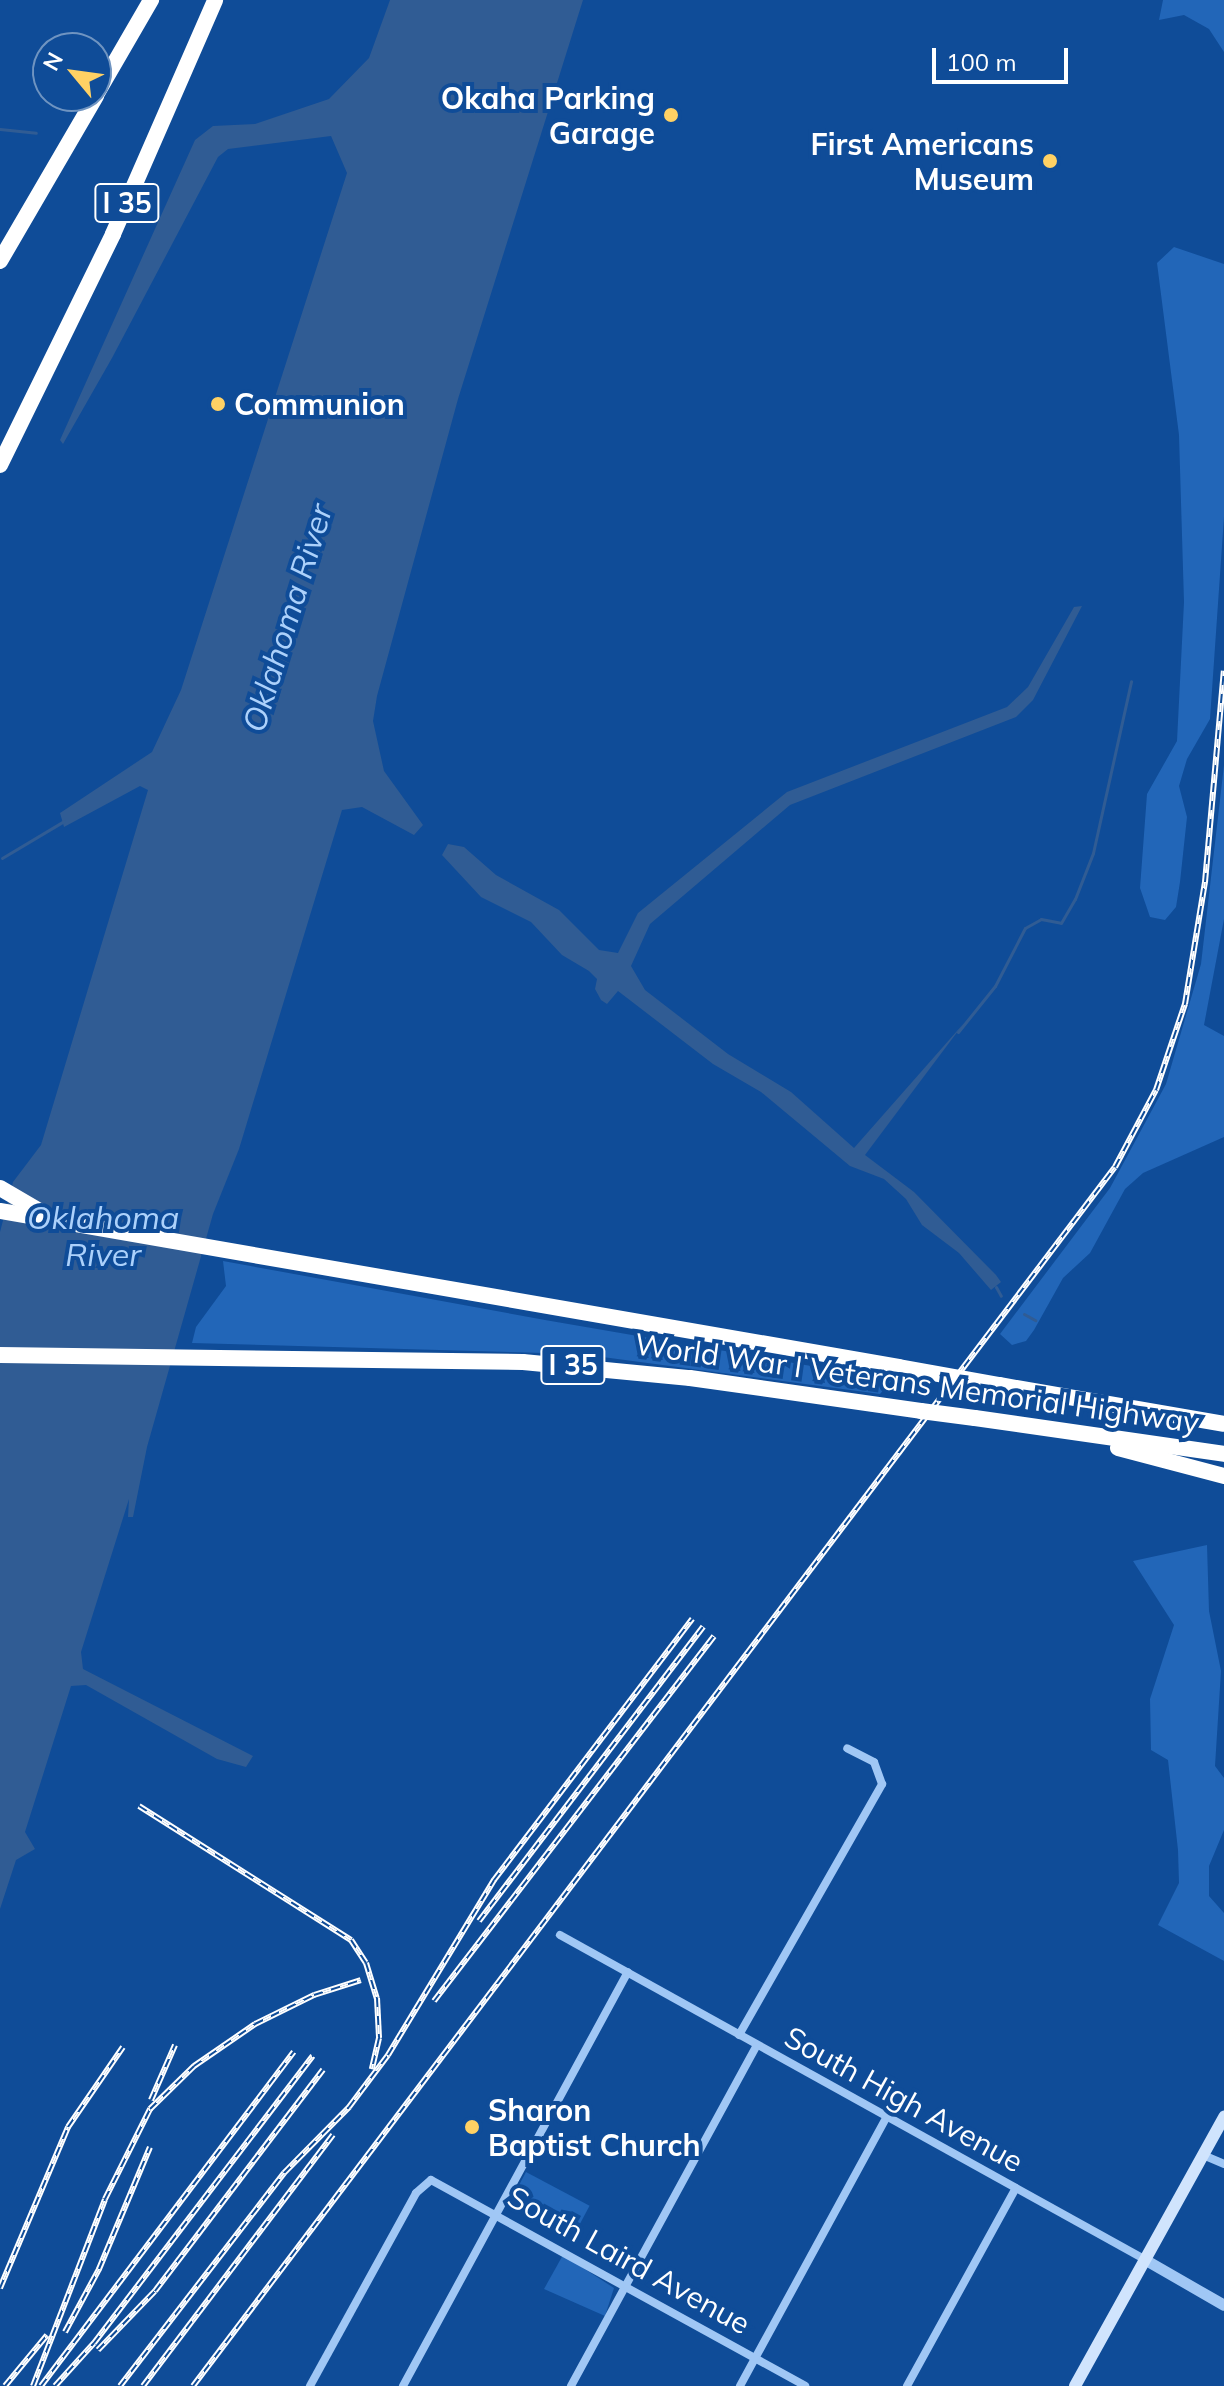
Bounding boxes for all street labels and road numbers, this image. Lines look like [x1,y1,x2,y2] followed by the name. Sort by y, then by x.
[93,179,161,227] road number: I 35
[633,1326,1201,1440] street label: World War I Veterans Memorial Highway
[539,1341,607,1389] road number: I 35
[778,2018,1030,2180] street label: South High Avenue
[502,2178,756,2342] street label: South Laird Avenue

